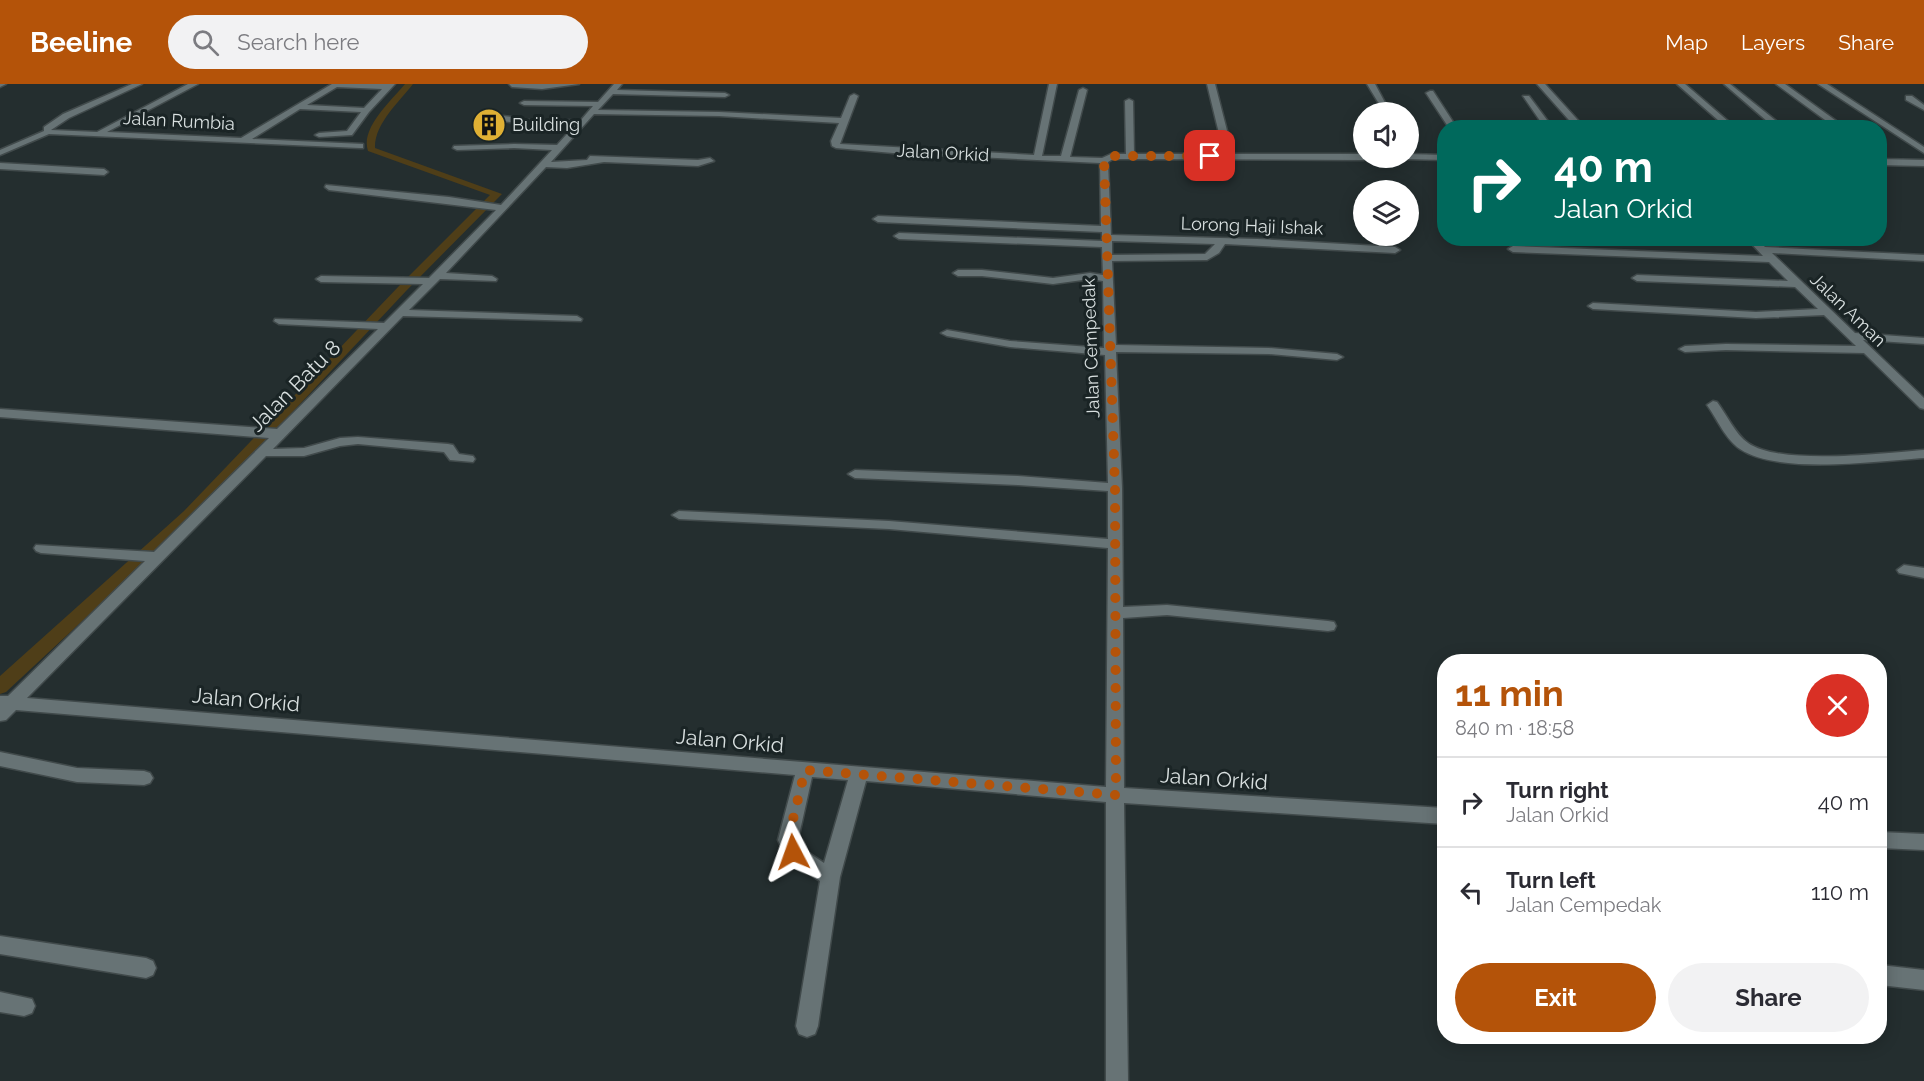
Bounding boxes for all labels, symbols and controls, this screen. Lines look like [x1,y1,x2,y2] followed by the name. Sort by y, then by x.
[168,15,588,69] search box
[30,26,132,59] text: Beeline
[189,26,222,59] icon: search
[237,29,359,55] text: Search here
[1665,30,1708,55] text: Map
[1741,30,1805,55] text: Layers
[1838,30,1894,55] text: Share
[1353,102,1419,246] map controls
[1353,102,1419,168] button: sound
[123,107,235,134] street label: Jalan Rumbia
[471,107,507,143] building icon: Building
[512,114,580,135] place label: Building
[1184,130,1235,181] pin
[1193,139,1226,172] icon: arrive
[896,140,990,165] street label: Jalan Orkid
[1554,143,1653,192] text: 40 m
[1455,144,1533,222] icon: right
[1353,180,1419,246] button: layers
[1554,193,1693,224] text: Jalan Orkid
[1180,213,1324,238] street label: Lorong Haji Ishak
[1806,269,1890,351] street label: Jalan Aman
[1078,277,1103,418] street label: Jalan Cempedak
[244,335,345,436] street label: Jalan Batu 8
[1455,672,1564,714] text: 11 min
[1806,674,1869,737] button: close
[191,682,301,717] street label: Jalan Orkid
[1455,716,1574,740] text: 840 m · 18:58
[675,723,785,758] street label: Jalan Orkid
[1159,762,1269,795] street label: Jalan Orkid
[1506,777,1609,803] text: Turn right
[1455,786,1488,819] icon: right
[1818,789,1869,815] text: 40 m
[1506,803,1609,827] text: Jalan Orkid
[761,820,825,884] position arrow
[1506,867,1596,893] text: Turn left
[1455,876,1488,909] icon: left
[1811,879,1869,905] text: 110 m
[1506,893,1661,917] text: Jalan Cempedak
[1455,963,1656,1032] button: Exit
[1668,963,1869,1032] button: Share

